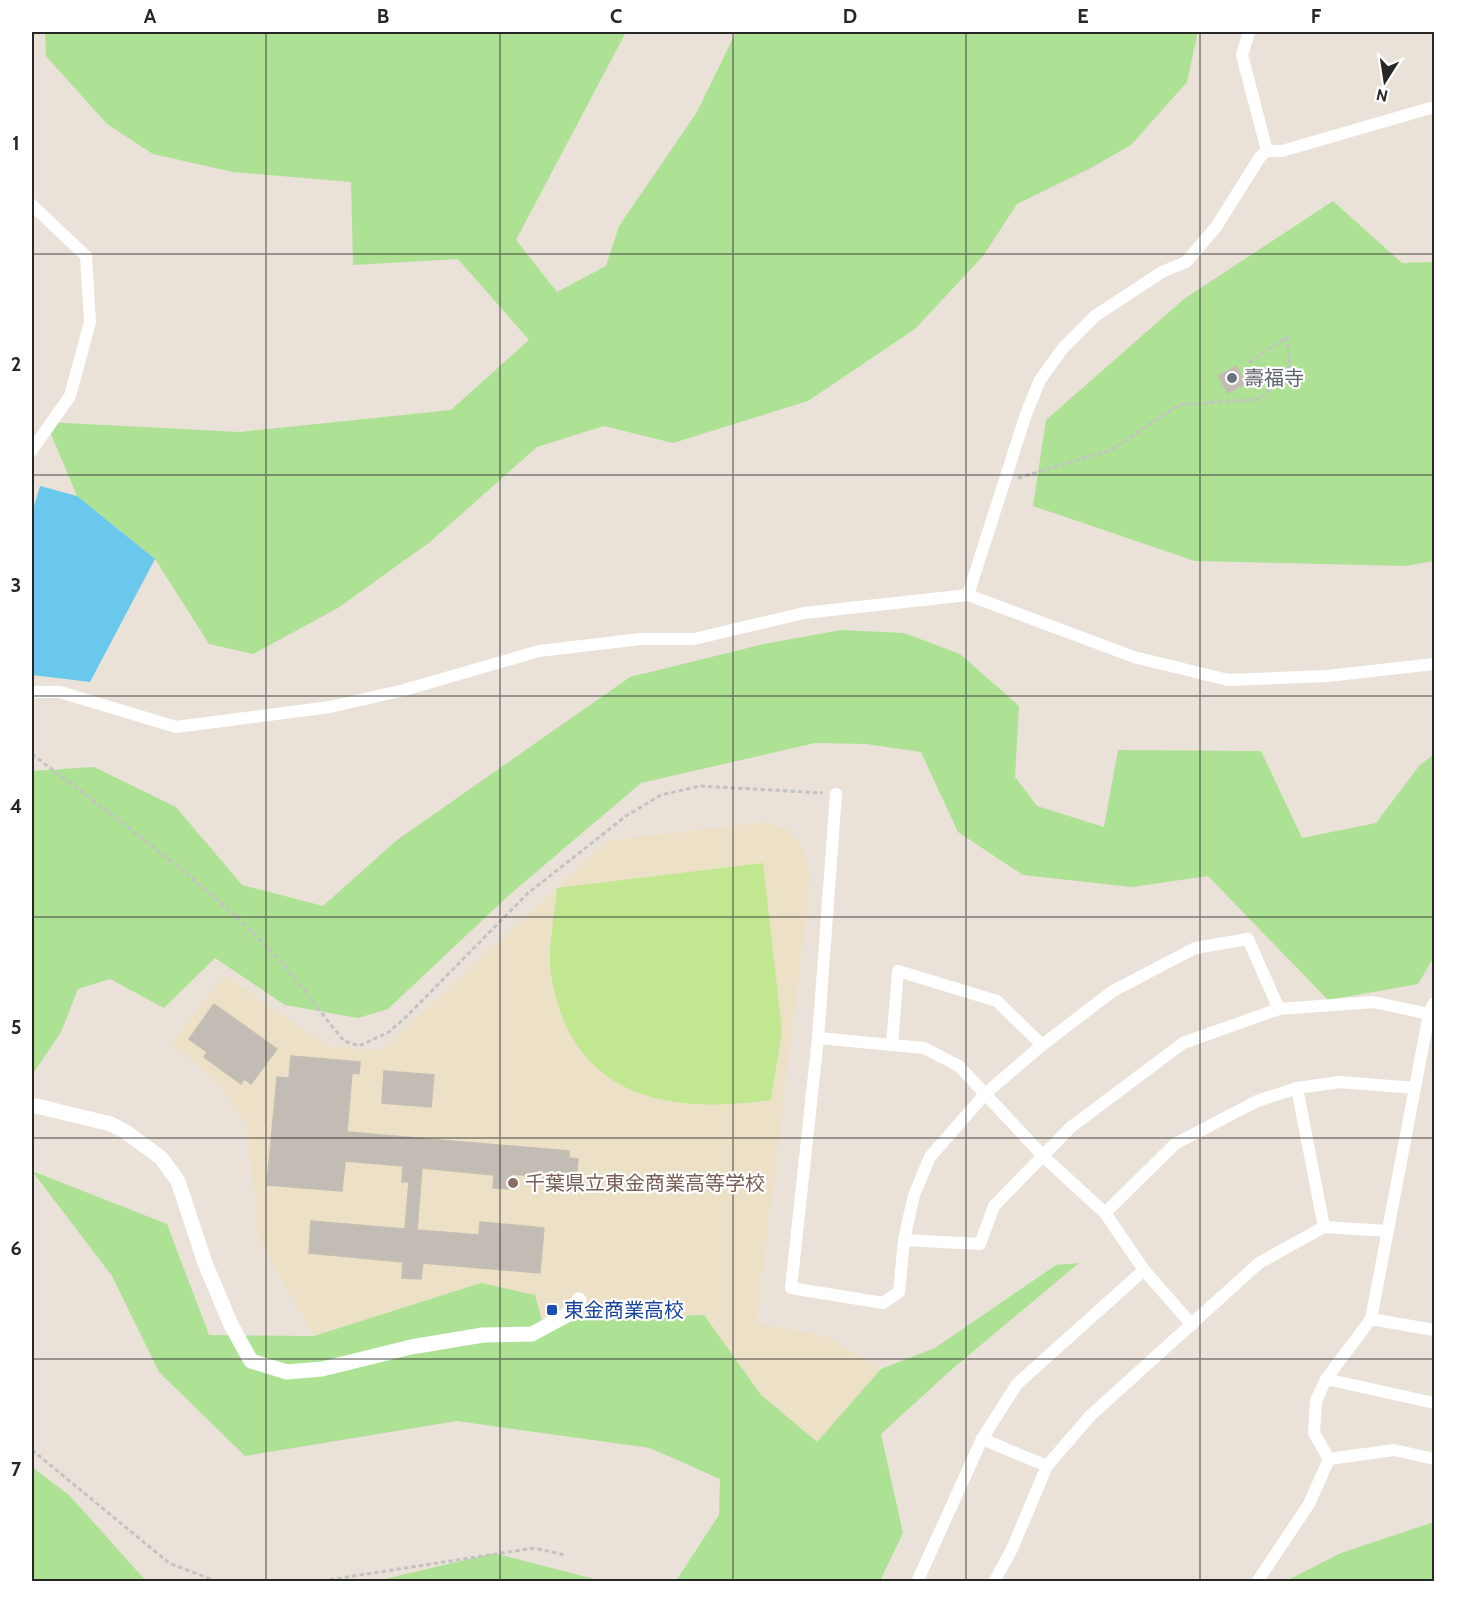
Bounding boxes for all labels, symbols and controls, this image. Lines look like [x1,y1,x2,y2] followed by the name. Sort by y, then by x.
[144,4,157,28] text: A
[377,4,389,28] text: B
[610,4,622,28] text: C
[843,4,857,28] text: D
[1077,4,1089,28] text: E
[1311,4,1322,28] text: F
[1355,51,1415,111] north arrow
[1374,85,1389,106] text: N
[12,131,20,155] text: 1
[11,352,21,376] text: 2
[1244,366,1304,390] place label: 壽福寺
[1225,371,1239,385] marker: 壽福寺
[11,573,21,597] text: 3
[10,794,22,818] text: 4
[11,1015,21,1039] text: 5
[525,1171,765,1195] place label: 千葉県立東金商業高等学校
[506,1176,520,1190] marker: 千葉県立東金商業高等学校
[10,1236,22,1260] text: 6
[564,1298,684,1322] place label: 東金商業高校
[545,1303,559,1317] marker: 東金商業高校
[11,1457,22,1481] text: 7

